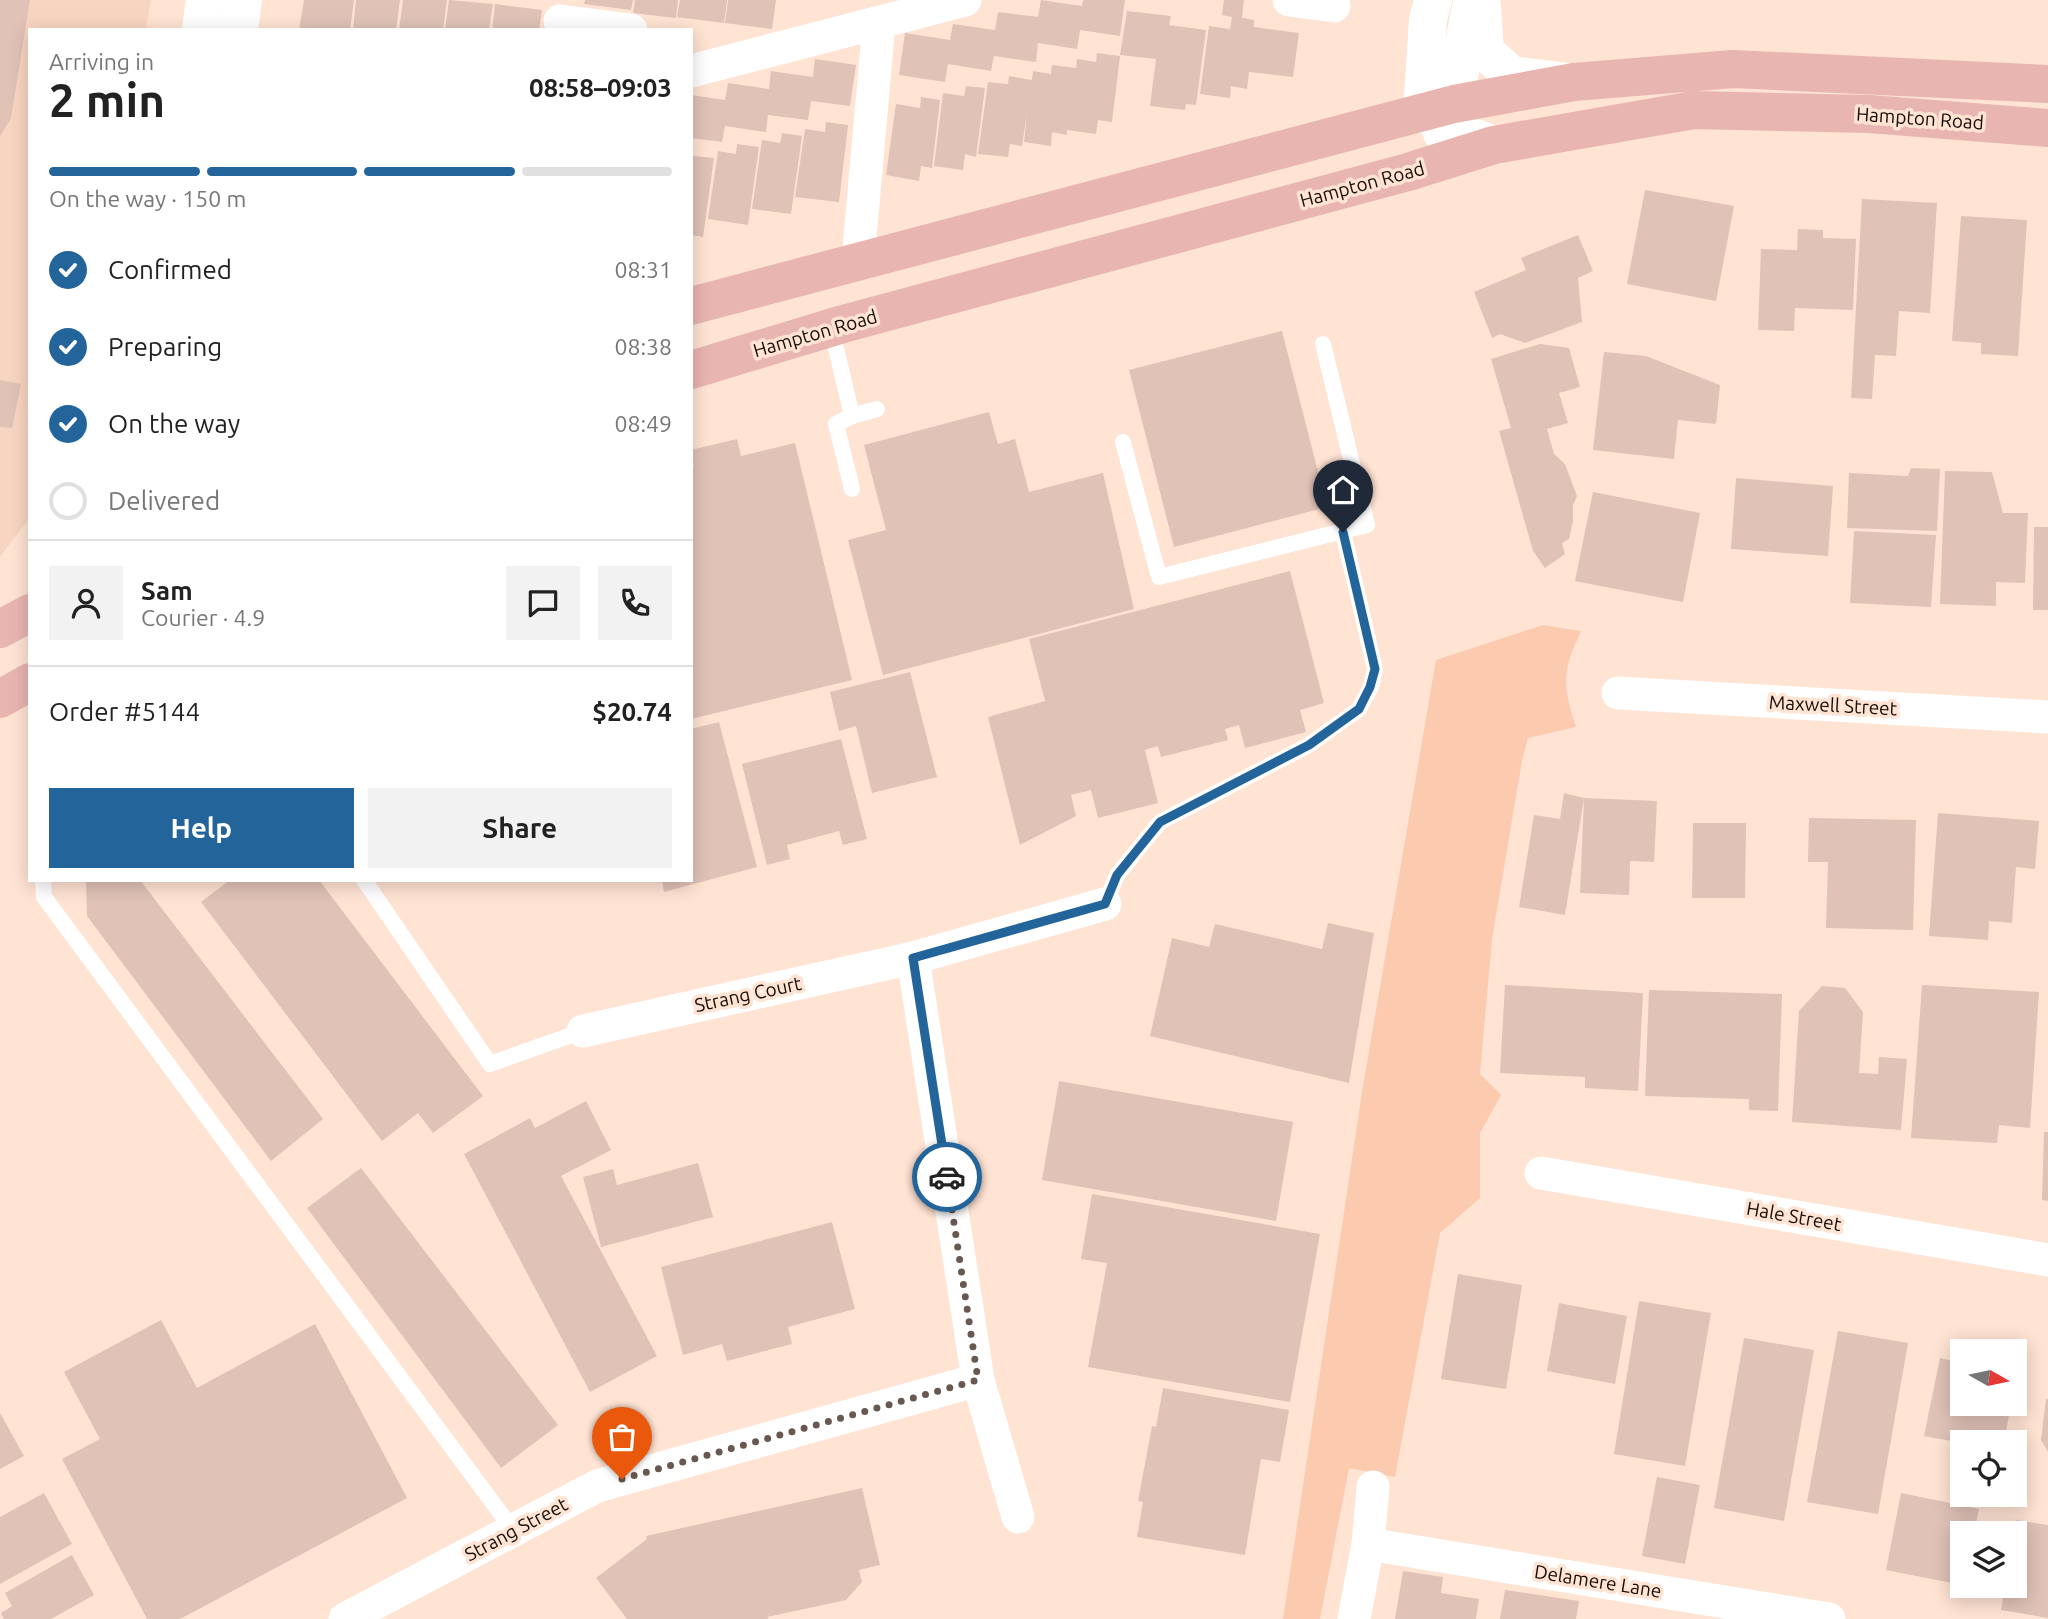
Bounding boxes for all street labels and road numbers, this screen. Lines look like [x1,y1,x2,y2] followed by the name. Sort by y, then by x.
[1855,103,1985,133] street label: Hampton Road
[1297,157,1427,211] street label: Hampton Road
[750,305,880,361] street label: Hampton Road
[1768,691,1898,719] street label: Maxwell Street
[693,972,804,1016] street label: Strang Court
[1745,1197,1844,1235] street label: Hale Street
[461,1492,572,1565] street label: Strang Street
[1533,1560,1663,1602] street label: Delamere Lane

